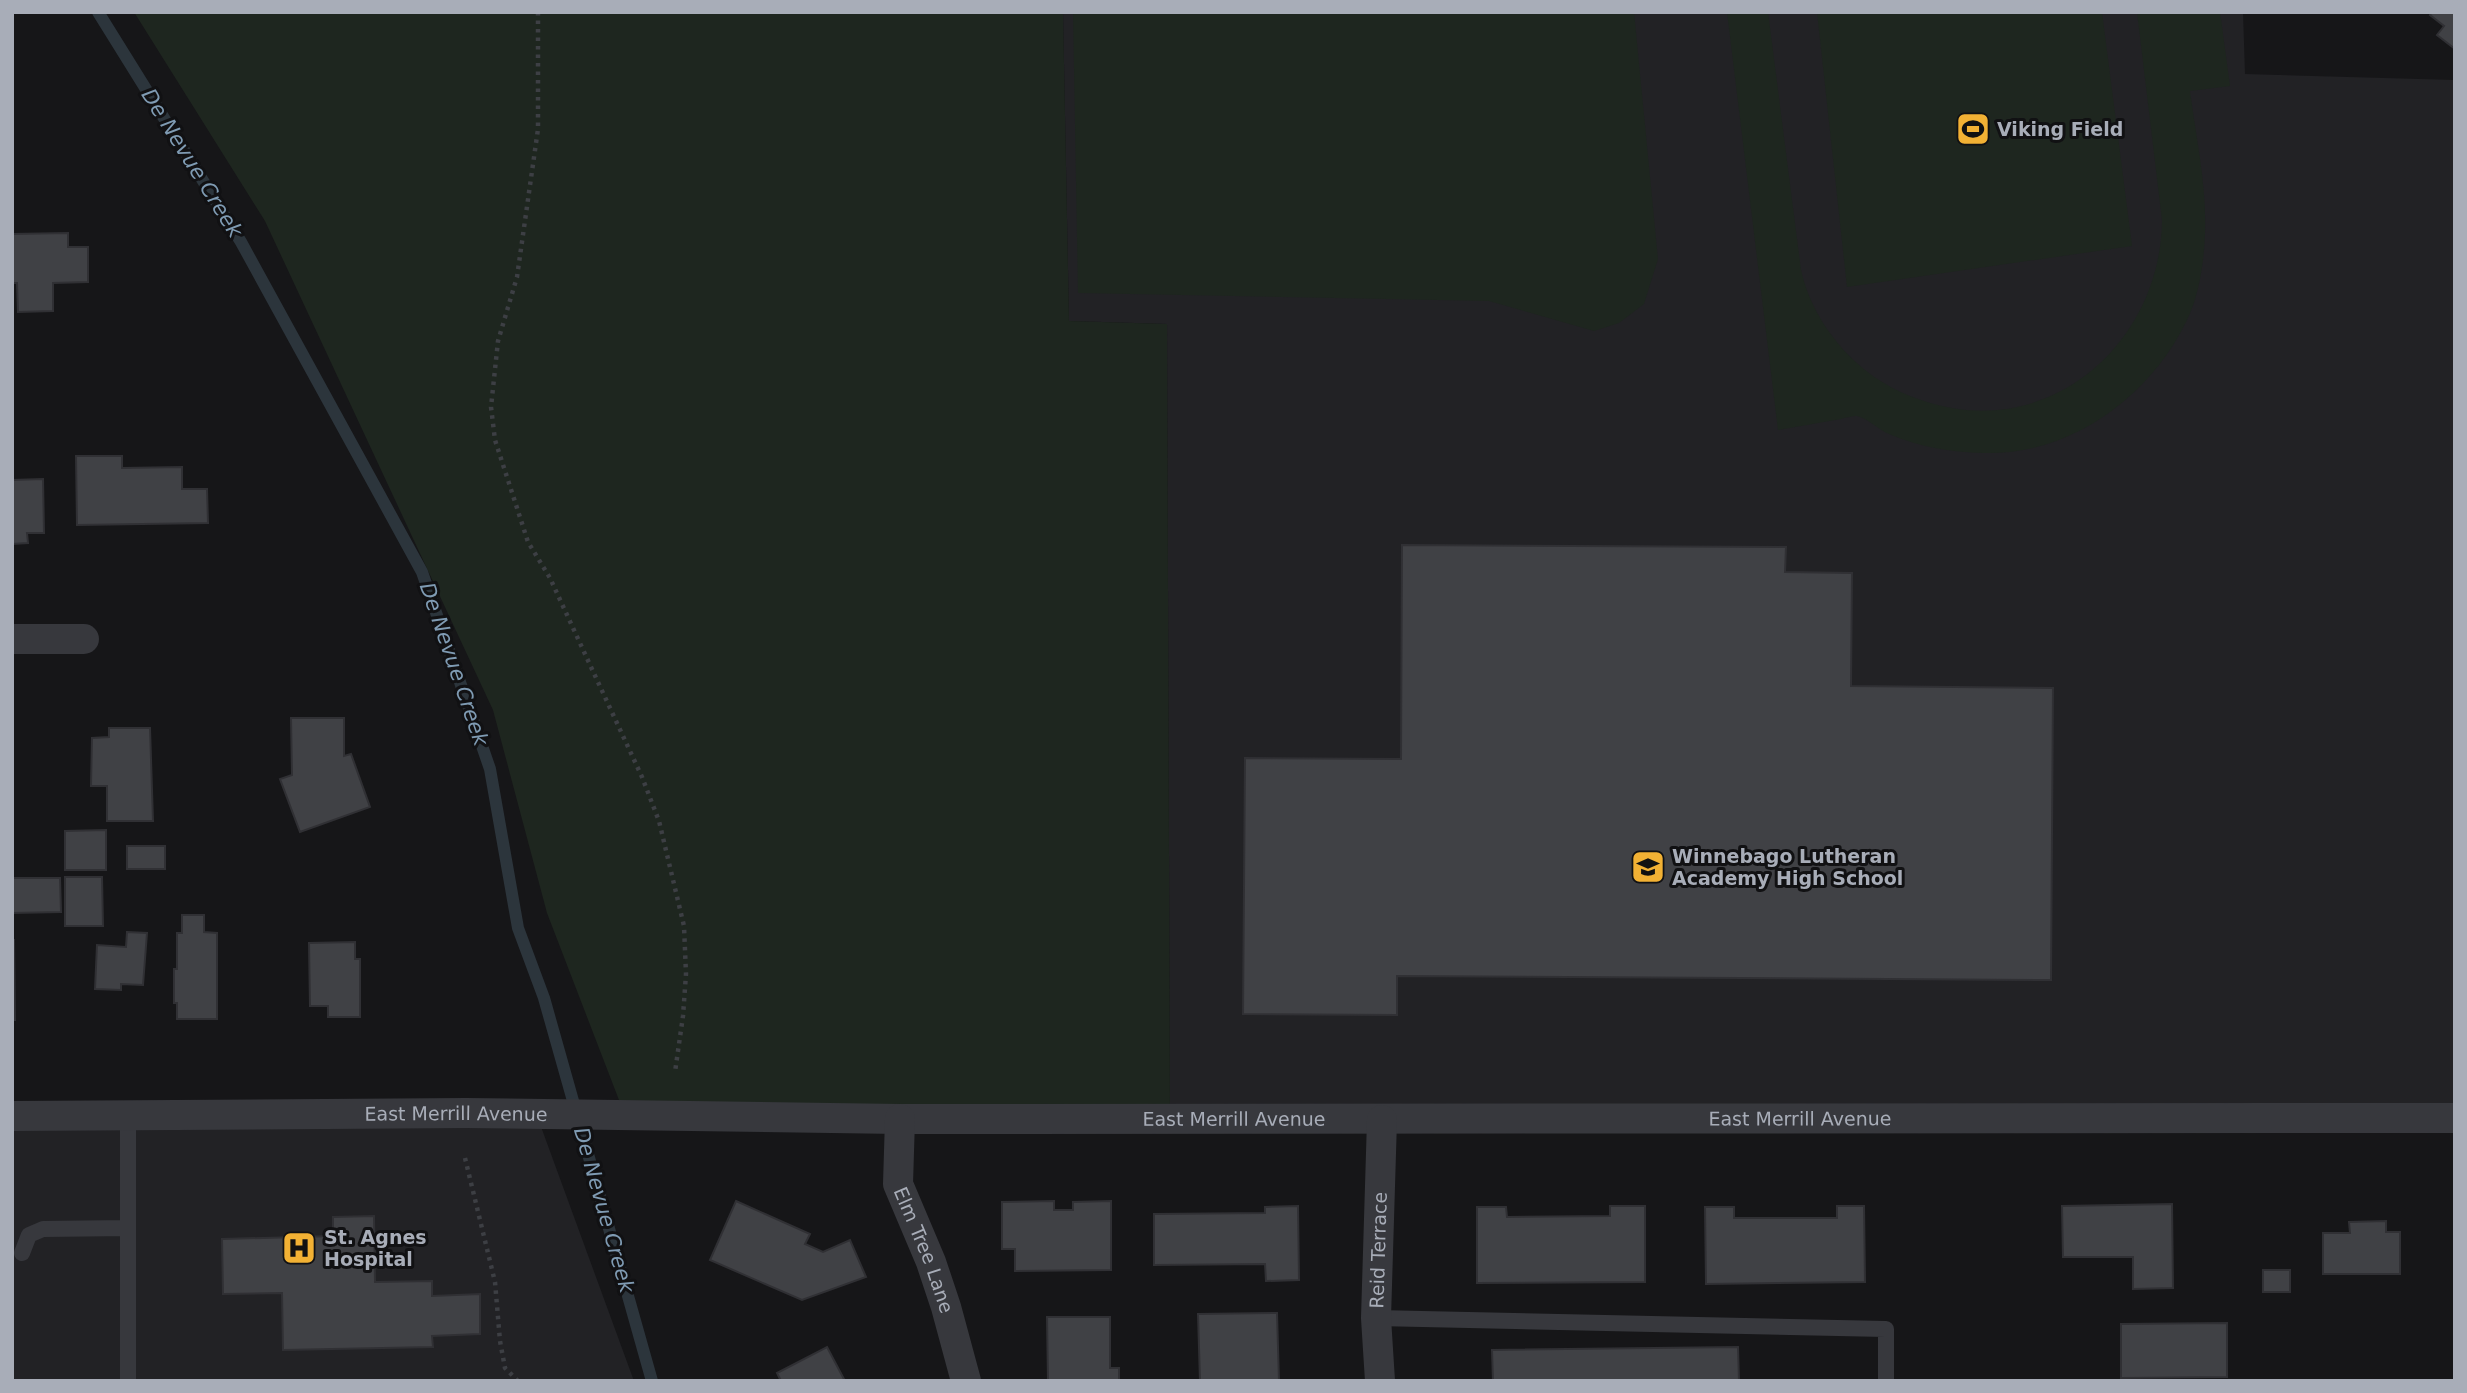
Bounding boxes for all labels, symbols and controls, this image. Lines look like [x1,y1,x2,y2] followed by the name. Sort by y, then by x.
[137,84,248,243] water label: De Nevue Creek
[1954,110,1992,148] sports icon: Viking Field
[1997,118,2123,140] place label: Viking Field
[415,579,493,750] water label: De Nevue Creek
[1672,845,1903,889] place label: Winnebago Lutheran Academy High School
[1629,848,1667,886] school or university icon: Winnebago Lutheran Academy High School
[364,1102,548,1125] street label: East Merrill Avenue
[1708,1107,1891,1129] street label: East Merrill Avenue
[1142,1108,1325,1130] street label: East Merrill Avenue
[569,1124,639,1296] water label: De Nevue Creek
[890,1184,958,1316] street label: Elm Tree Lane
[1365,1192,1391,1309] street label: Reid Terrace
[324,1226,427,1270] place label: St. Agnes Hospital
[280,1229,318,1267] hospital icon: St. Agnes Hospital

